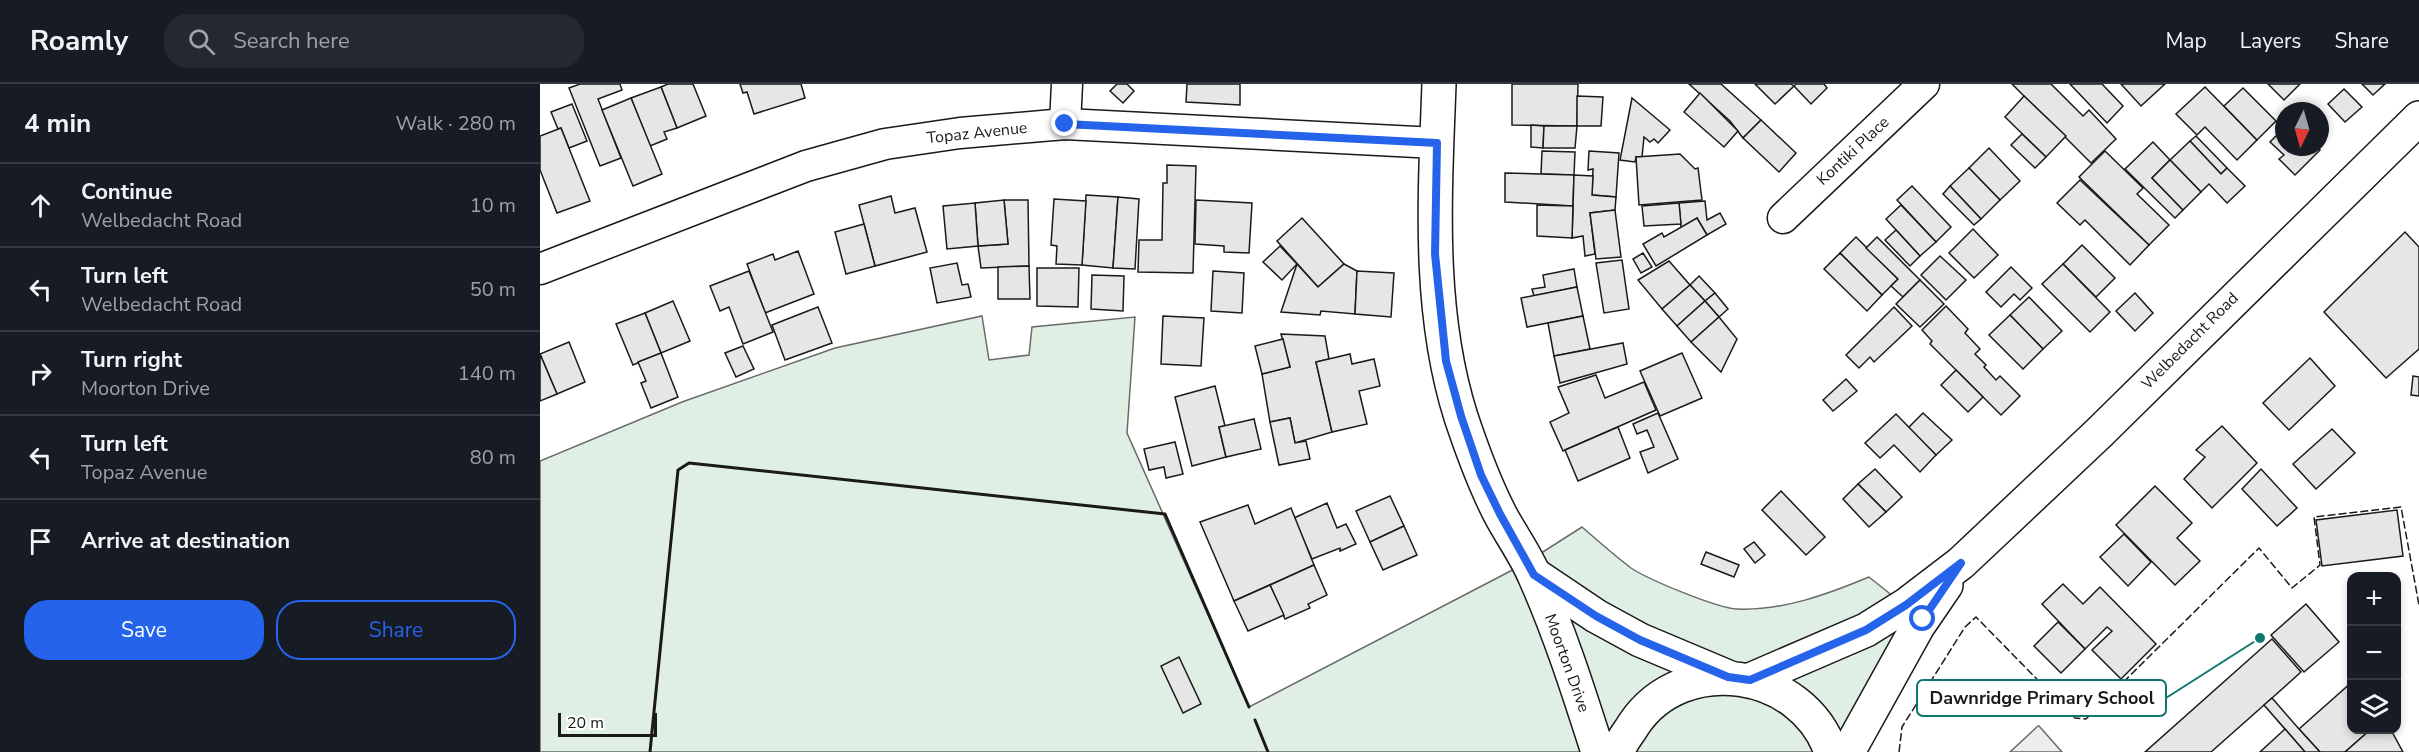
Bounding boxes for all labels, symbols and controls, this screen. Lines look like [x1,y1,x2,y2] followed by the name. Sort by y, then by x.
[164,14,584,68] search box
[30,22,128,60] text: Roamly
[185,25,218,58] icon: search
[233,26,350,56] text: Search here
[2165,27,2207,55] text: Map
[2240,27,2301,55] text: Layers
[2334,27,2389,55] text: Share
[2275,102,2329,156] north arrow
[24,106,91,141] text: 4 min
[396,110,516,137] text: Walk · 280 m
[1051,110,1077,136] route end
[1812,112,1894,190] street label: Kontiki Place
[926,117,1028,149] street label: Topaz Avenue
[81,177,172,207] text: Continue
[24,189,57,222] icon: ahead
[470,192,516,219] text: 10 m
[81,207,242,234] text: Welbedacht Road
[81,261,168,291] text: Turn left
[24,273,57,306] icon: left
[470,276,516,303] text: 50 m
[2137,288,2243,394] street label: Welbedacht Road
[81,291,242,318] text: Welbedacht Road
[81,345,182,375] text: Turn right
[24,357,57,390] icon: right
[458,360,516,387] text: 140 m
[81,375,210,402] text: Moorton Drive
[81,429,168,459] text: Turn left
[24,441,57,474] icon: left
[470,444,516,471] text: 80 m
[81,459,207,486] text: Topaz Avenue
[24,525,57,558] icon: arrive
[81,526,290,556] text: Arrive at destination
[2347,572,2401,734] map controls
[2347,572,2401,626] button: +
[24,600,264,660] button: Save
[276,600,516,660] button: Share
[1909,605,1935,631] route start
[1539,611,1595,715] street label: Moorton Drive
[2347,626,2401,680] button: −
[1917,680,2166,716] callout: Dawnridge Primary School
[2347,680,2401,734] button: layers
[1930,686,2155,710] text: Dawnridge Primary School
[558,710,657,738] scale bar
[567,712,604,734] text: 20 m

